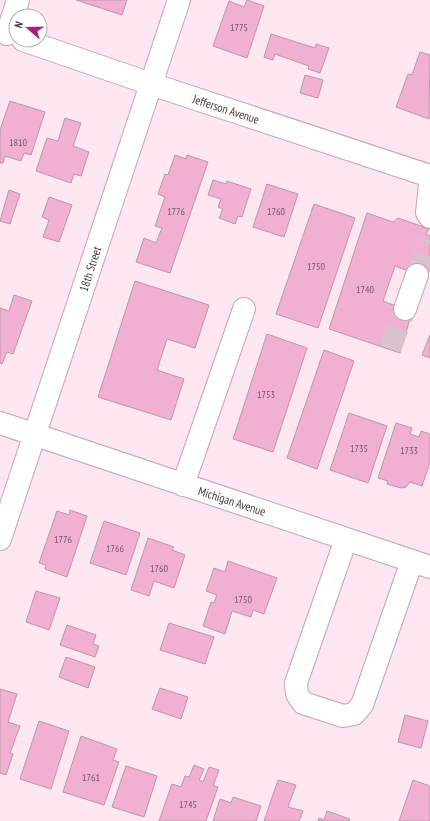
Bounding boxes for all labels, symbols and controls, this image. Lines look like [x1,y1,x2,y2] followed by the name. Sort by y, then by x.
[8,8,48,48] north arrow
[11,19,26,30] text: N
[230,21,248,34] house number: 1775
[190,91,261,127] street label: Jefferson Avenue
[9,136,28,149] house number: 1810
[167,205,186,218] house number: 1776
[267,205,286,218] house number: 1760
[76,244,105,294] street label: 18th Street
[307,260,326,273] house number: 1750
[356,283,375,296] house number: 1740
[257,388,275,401] house number: 1753
[350,442,368,455] house number: 1735
[400,444,418,457] house number: 1733
[196,483,268,519] street label: Michigan Avenue
[54,533,73,546] house number: 1776
[106,542,125,555] house number: 1766
[150,562,169,575] house number: 1760
[234,593,253,606] house number: 1750
[82,771,100,784] house number: 1761
[179,798,197,811] house number: 1745

